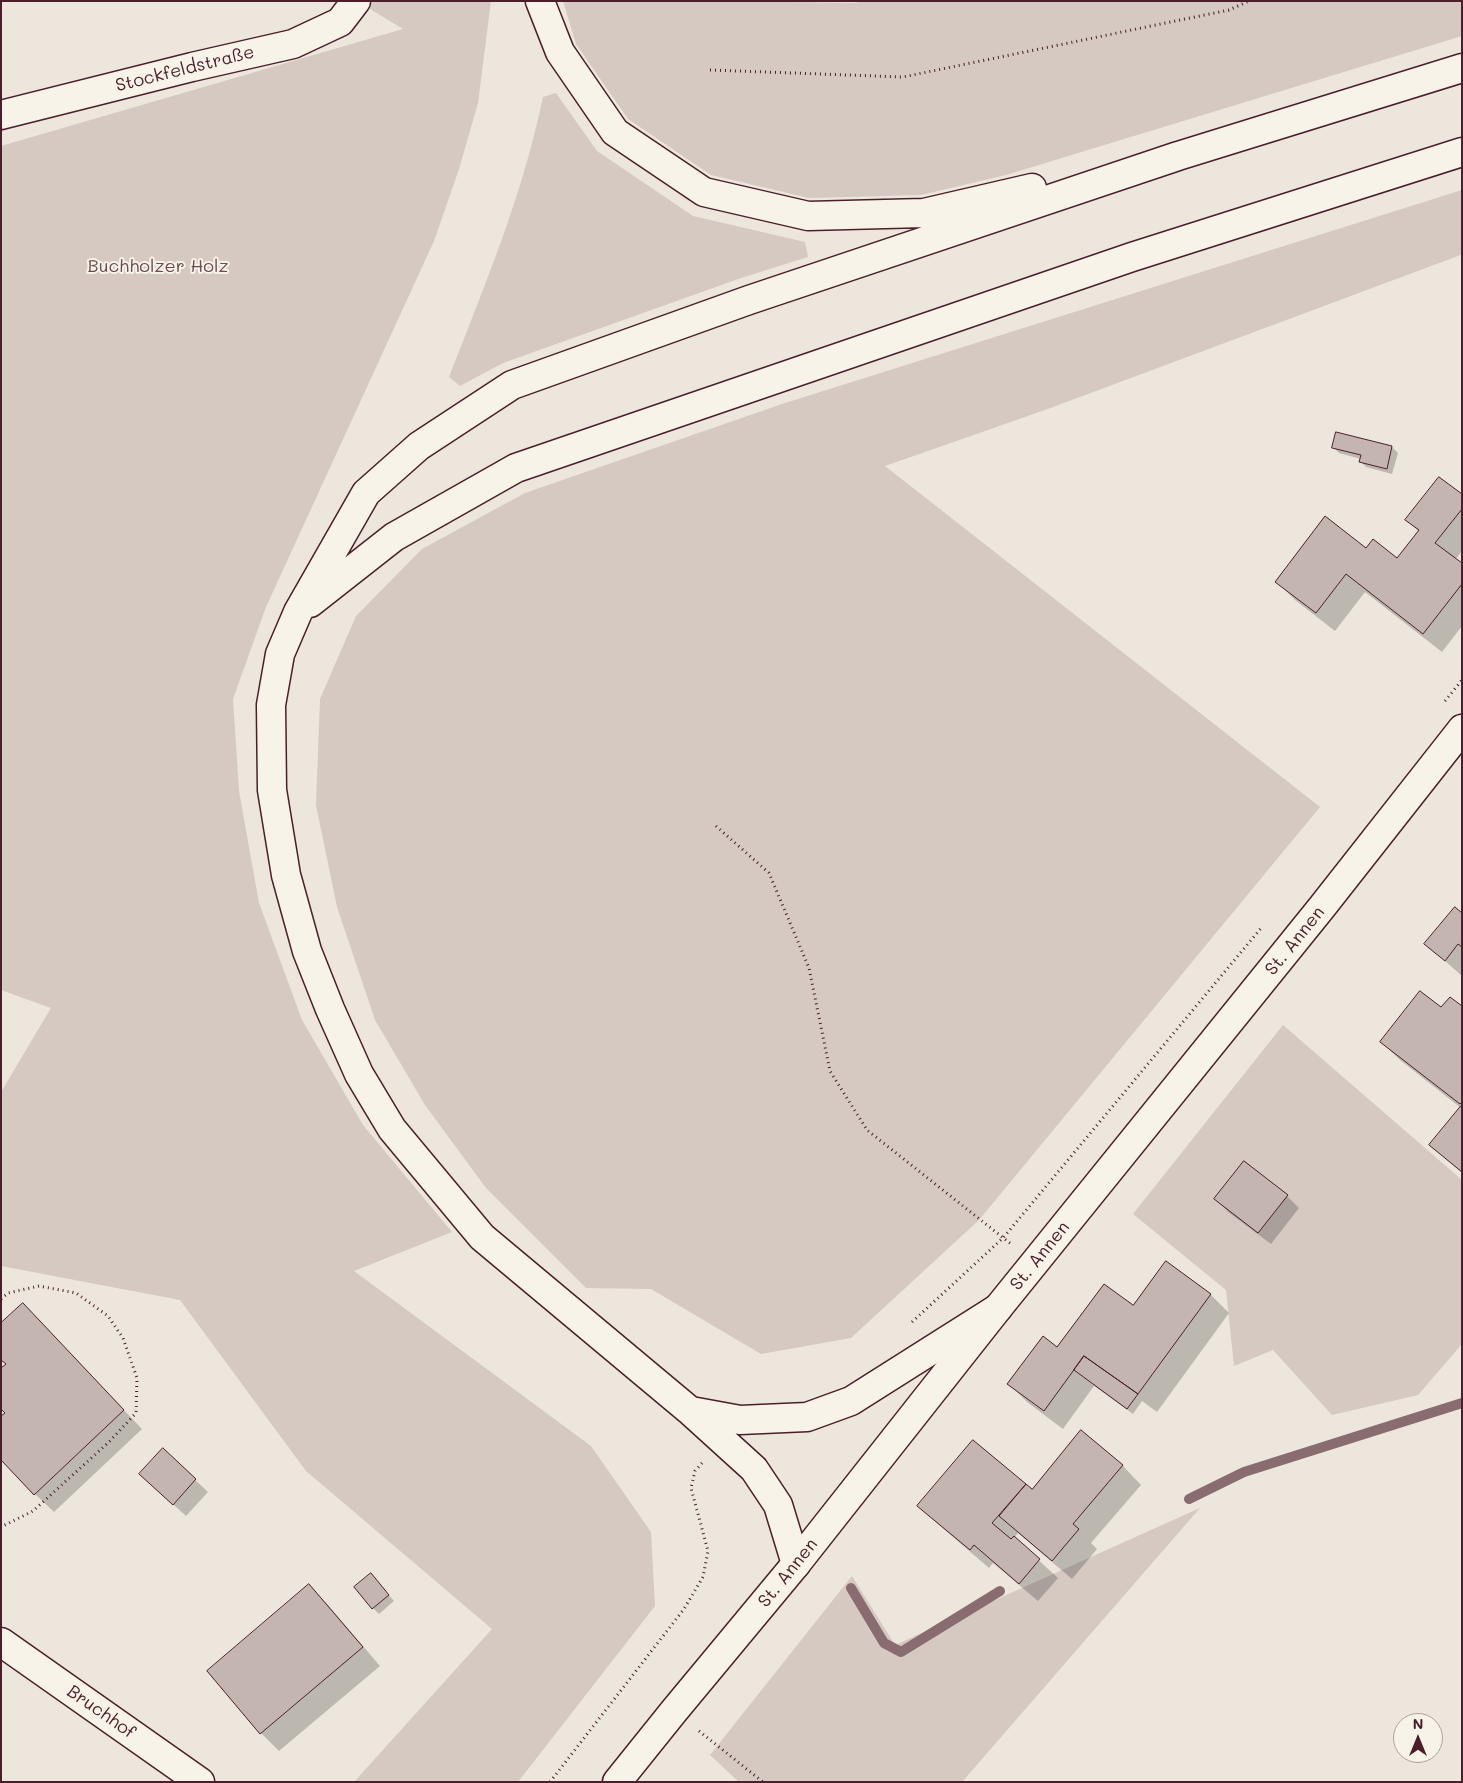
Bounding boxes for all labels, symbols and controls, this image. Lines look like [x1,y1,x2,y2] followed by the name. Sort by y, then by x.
[113,41,257,97] street label: Stockfeldstraße
[87,255,229,277] park label: Buchholzer Holz
[1261,902,1329,980] street label: St. Annen
[1006,1217,1074,1295] street label: St. Annen
[754,1534,822,1612] street label: St. Annen
[63,1681,139,1743] street label: Bruchhof
[1393,1713,1443,1763] north arrow
[1413,1714,1423,1733] text: N

